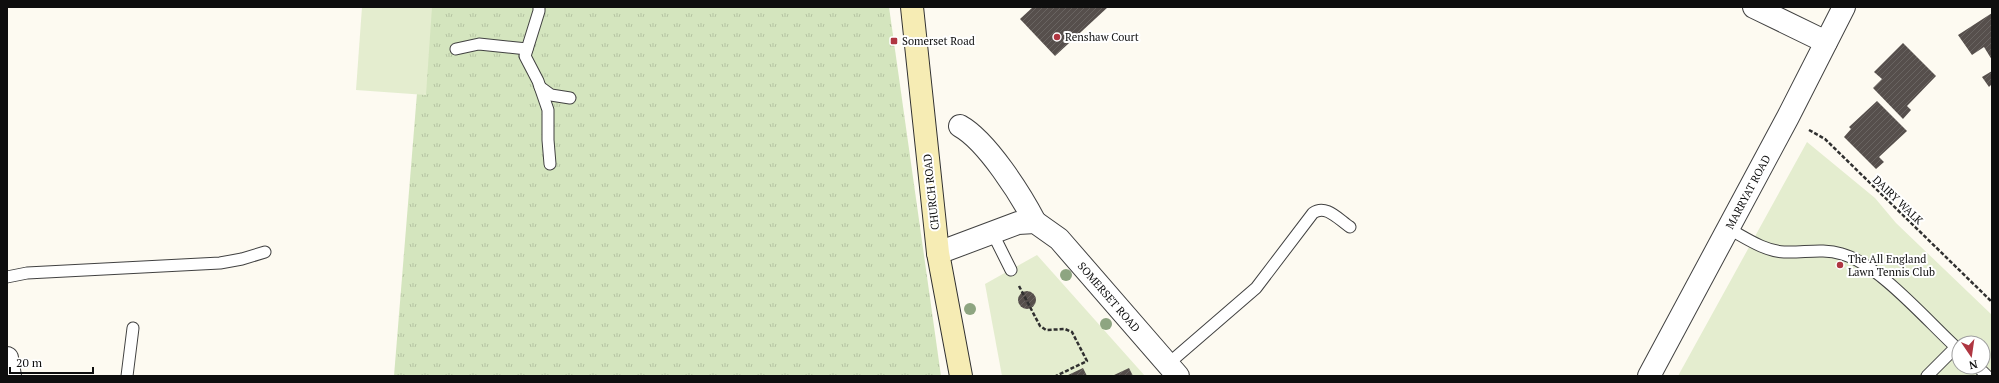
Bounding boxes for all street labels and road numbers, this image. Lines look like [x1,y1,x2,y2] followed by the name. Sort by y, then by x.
[1723,152,1774,232] street label: MARRYAT ROAD
[920,153,942,231] street label: CHURCH ROAD
[1870,173,1927,228] street label: DAIRY WALK
[1075,259,1143,335] street label: SOMERSET ROAD

